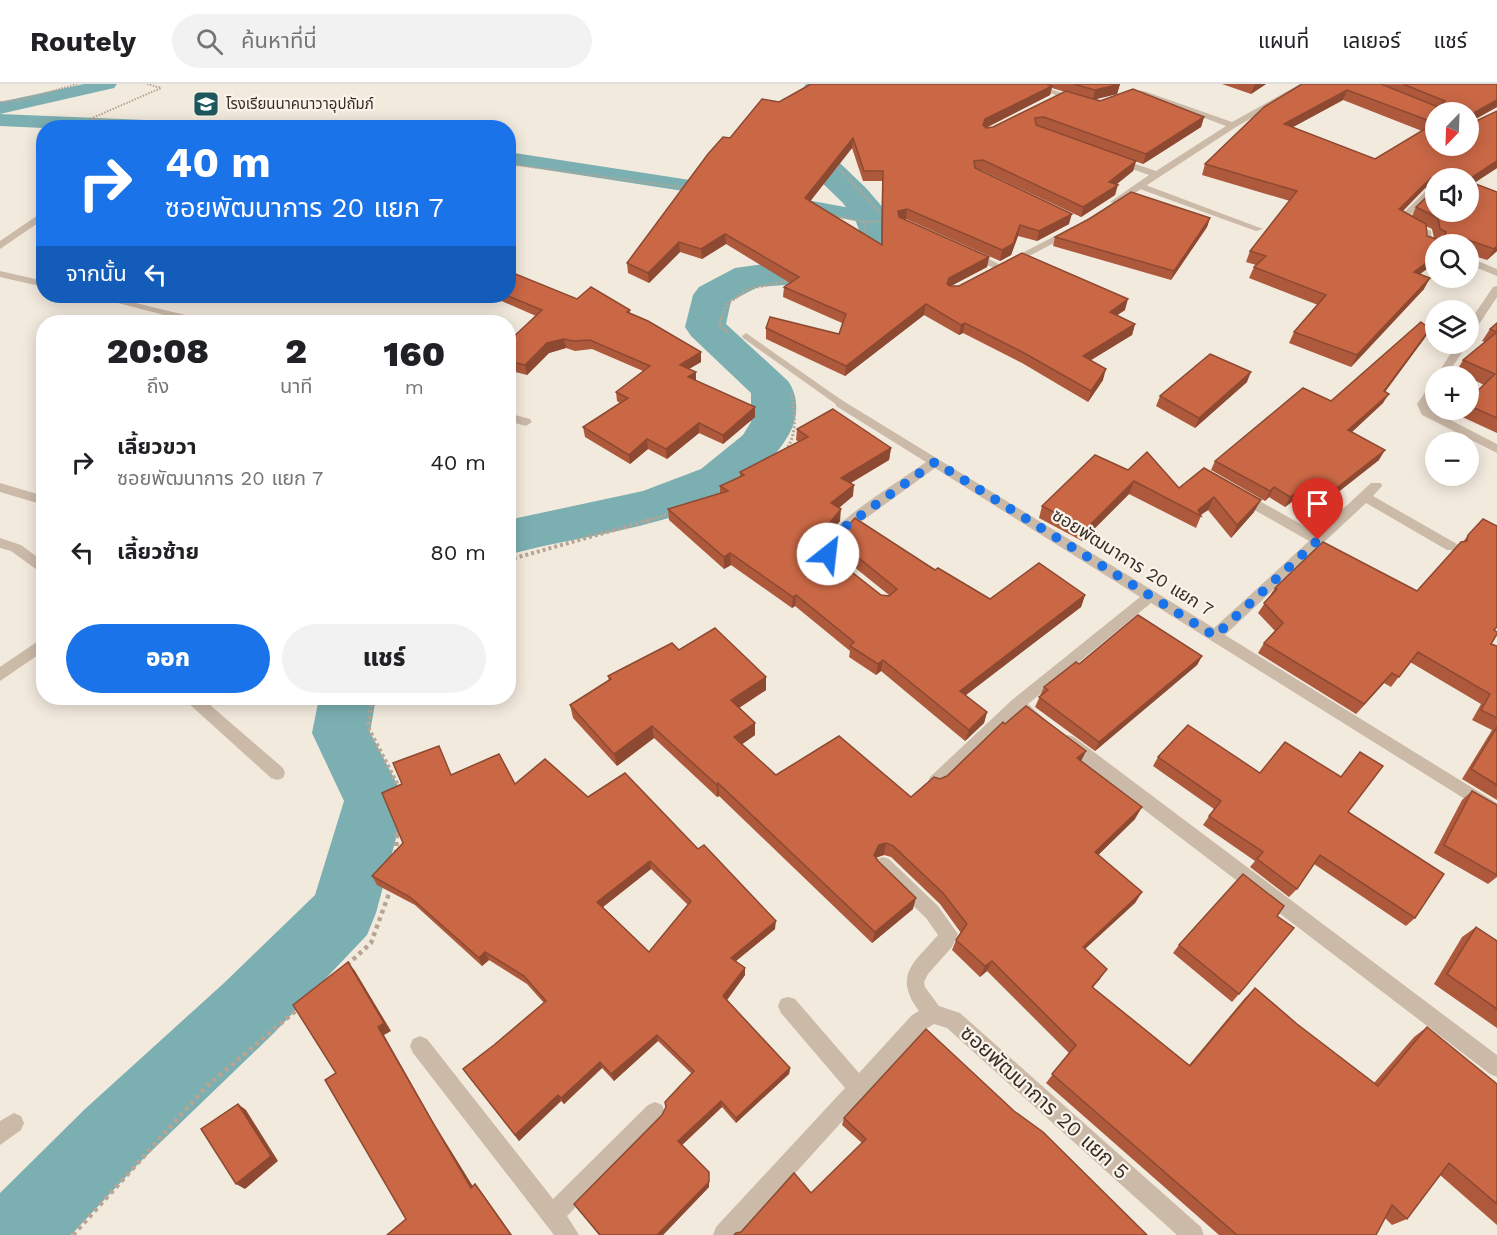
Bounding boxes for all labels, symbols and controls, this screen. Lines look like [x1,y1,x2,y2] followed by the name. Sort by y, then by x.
[172,14,592,68] search box
[30,25,136,58] text: Routely
[193,25,226,58] icon: search
[241,28,317,53] text: ค้นหาที่นี่
[1258,28,1309,53] text: แผนที่
[1342,28,1401,53] text: เลเยอร์
[1434,28,1467,53] text: แชร์
[191,89,221,119] school or university icon: โรงเรียนนาคนาวาอุปถัมภ์
[226,95,374,113] place label: โรงเรียนนาคนาวาอุปถัมภ์
[1425,102,1479,156] north arrow
[1425,102,1479,486] map controls
[165,138,271,187] text: 40 m
[66,144,144,222] icon: right
[1425,168,1479,222] button: sound
[165,192,444,224] text: ซอยพัฒนาการ 20 แยก 7
[1425,234,1479,288] button: search
[139,258,172,291] icon: left
[66,261,127,286] text: จากนั้น
[1425,300,1479,354] button: layers
[107,330,209,372] text: 20:08
[285,330,307,372] text: 2
[383,333,445,375] text: 160
[1425,366,1479,420] button: +
[147,374,169,398] text: ถึง
[280,374,312,398] text: นาที
[405,375,424,399] text: m
[1425,432,1479,486] button: −
[117,434,197,459] text: เลี้ยวขวา
[66,446,99,479] icon: right
[430,450,486,475] text: 40 m
[117,466,323,490] text: ซอยพัฒนาการ 20 แยก 7
[1292,478,1343,540] pin
[1301,487,1334,520] icon: arrive
[1049,504,1217,620] street label: ซอยพัฒนาการ 20 แยก 7
[796,522,860,586] position arrow
[66,536,99,569] icon: left
[117,539,199,564] text: เลี้ยวซ้าย
[430,540,486,565] text: 80 m
[66,624,270,693] button: ออก
[282,624,486,693] button: แชร์
[956,1020,1134,1184] street label: ซอยพัฒนาการ 20 แยก 5

